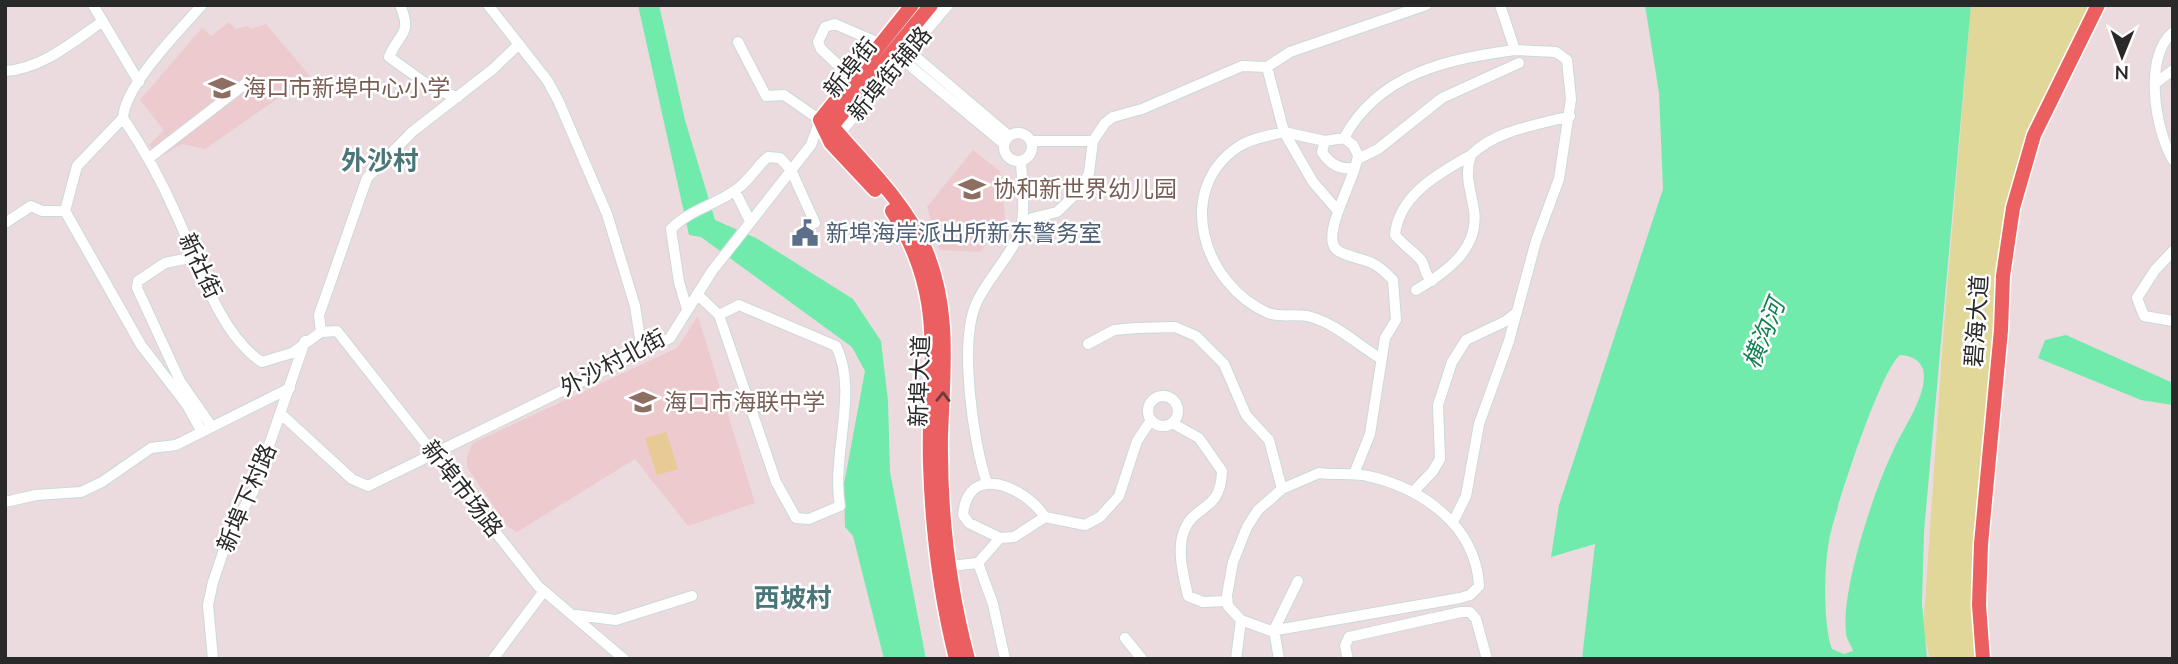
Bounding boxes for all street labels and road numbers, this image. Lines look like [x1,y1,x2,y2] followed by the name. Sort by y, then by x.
[841,20,939,128] street label: 新埠街辅路
[817,31,885,105] street label: 新埠街
[171,228,229,304] street label: 新社街
[1958,274,1996,368] street label: 碧海大道
[555,322,671,404] street label: 外沙村北街
[903,334,937,428] street label: 新埠大道
[414,434,510,544] street label: 新埠市场路
[210,439,284,557] street label: 新埠下村路

